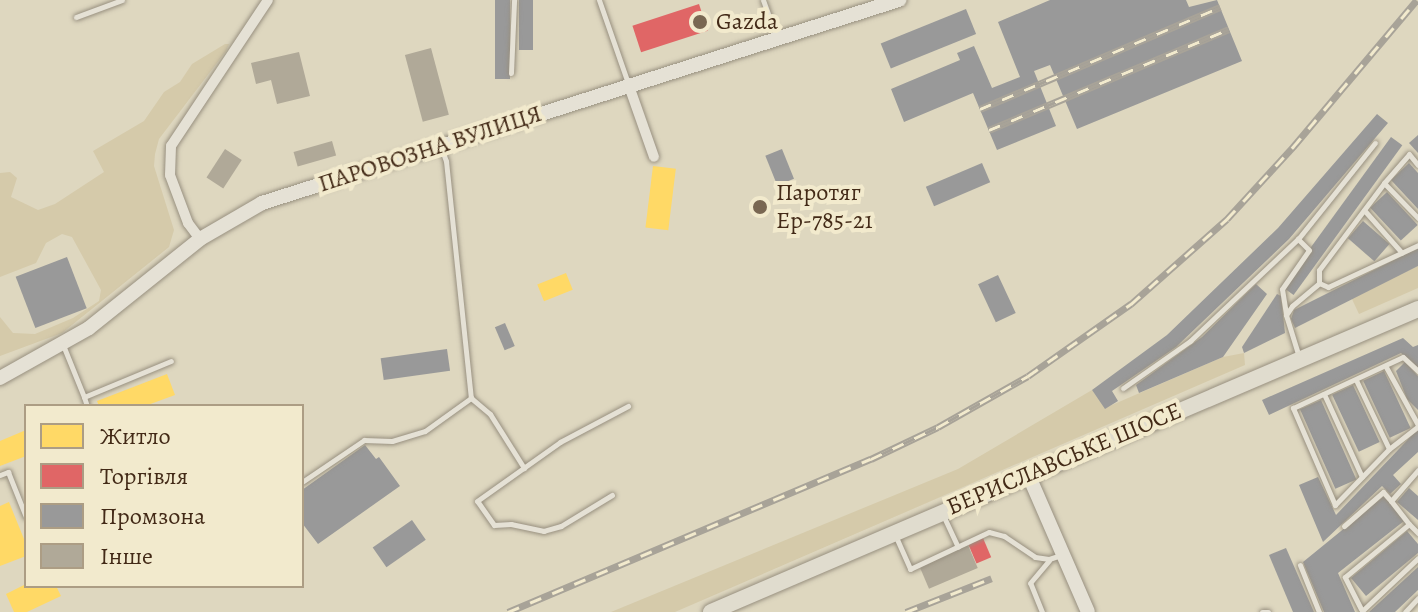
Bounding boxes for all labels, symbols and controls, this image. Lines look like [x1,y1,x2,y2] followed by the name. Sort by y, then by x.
[716,8,778,36] place label: Gazda
[691,13,709,31] marker: Gazda
[315,99,545,199] street label: ПАРОВОЗНА ВУЛИЦЯ
[776,179,873,235] place label: Паротяг Ер-785-21
[751,198,769,216] marker: Паротяг Ер-785-21
[942,396,1186,522] street label: БЕРИСЛАВСЬКЕ ШОСЕ
[24,404,304,588] legend
[100,420,171,452] text: Житло
[100,460,188,492] text: Торгівля
[100,500,205,532] text: Промзона
[100,540,153,572] text: Інше

